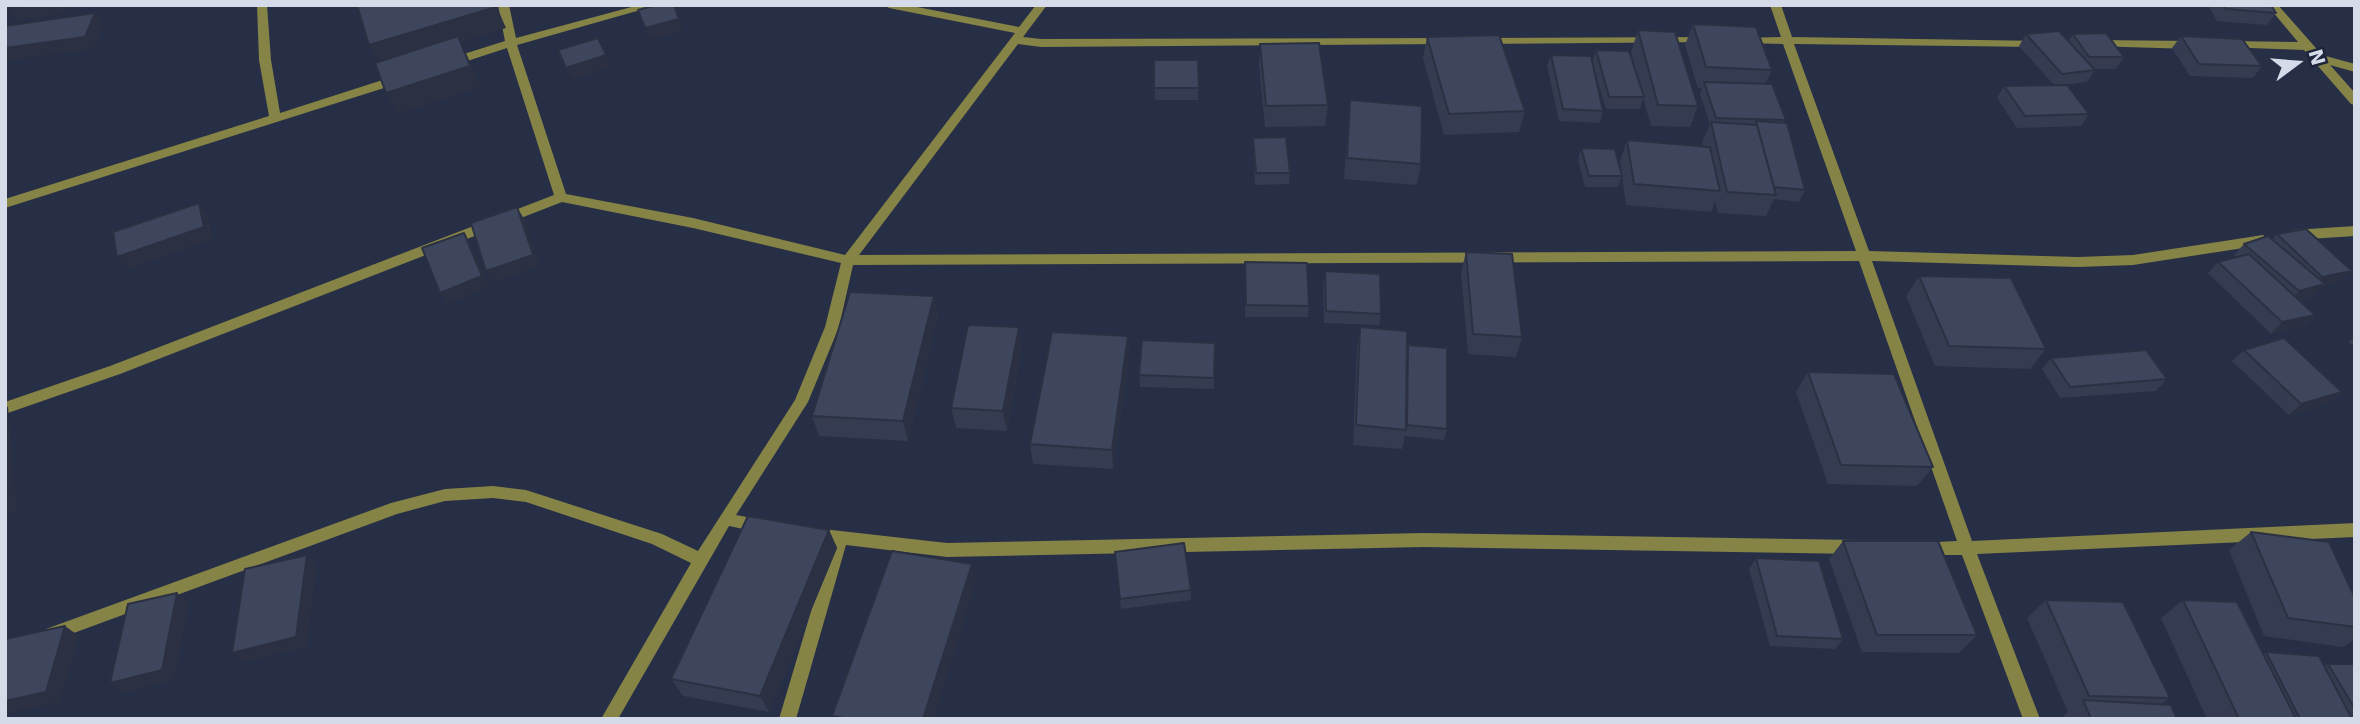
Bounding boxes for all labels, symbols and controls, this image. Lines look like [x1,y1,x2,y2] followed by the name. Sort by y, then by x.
[2262,28,2332,98] north arrow
[2304,47,2330,68] text: N

